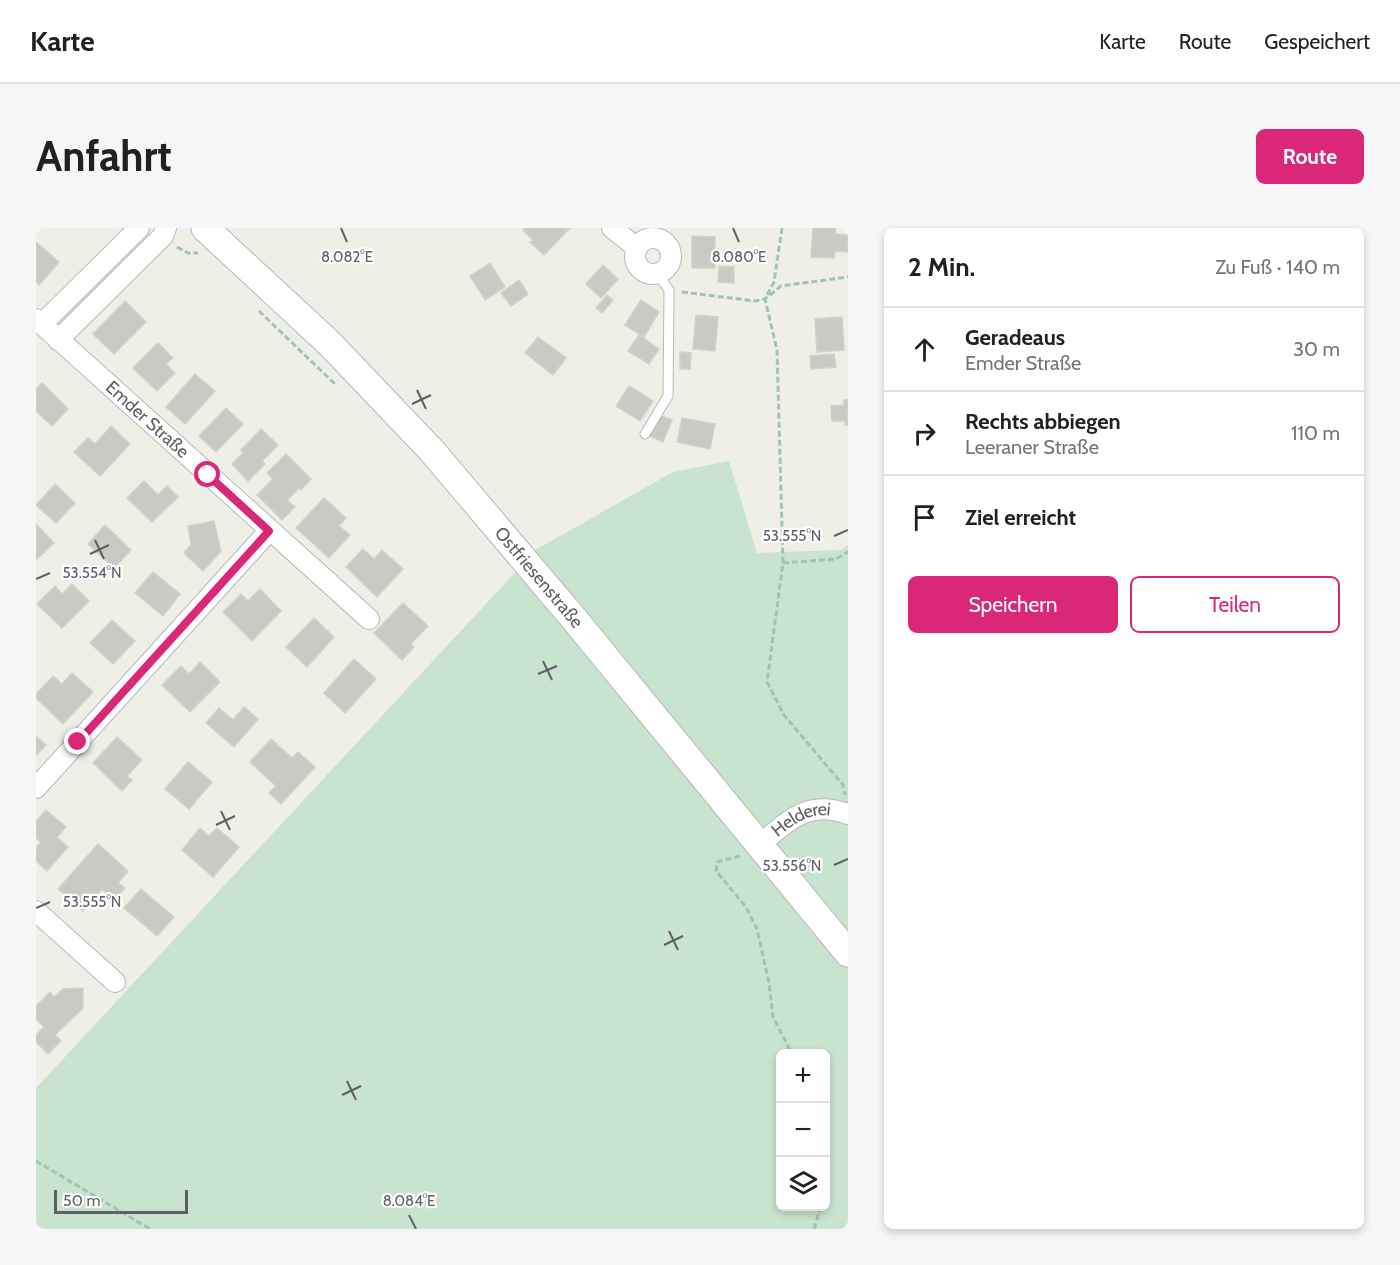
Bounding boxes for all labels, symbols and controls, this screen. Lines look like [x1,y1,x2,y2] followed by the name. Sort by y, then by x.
[30,24,95,58] text: Karte
[1099,29,1146,54] text: Karte
[1179,29,1231,54] text: Route
[1264,29,1370,54] text: Gespeichert
[1256,129,1364,184] button: Route
[36,130,172,182] text: Anfahrt
[321,248,373,266] text: 8.082°E
[712,248,766,266] text: 8.080°E
[908,251,975,283] text: 2 Min.
[1215,255,1340,279] text: Zu Fuß · 140 m
[965,324,1065,351] text: Geradeaus
[908,333,941,366] icon: ahead
[1293,337,1340,361] text: 30 m
[965,351,1081,375] text: Emder Straße
[101,376,194,463] street label: Emder Straße
[965,408,1121,435] text: Rechts abbiegen
[908,417,941,450] icon: right
[1291,421,1340,445] text: 110 m
[965,435,1099,459] text: Leeraner Straße
[194,461,220,487] route start
[908,501,941,534] icon: arrive
[965,504,1076,531] text: Ziel erreicht
[490,522,588,633] street label: Ostfriesenstraße
[763,527,821,545] text: 53.555°N
[62,564,122,582] text: 53.554°N
[908,576,1118,633] button: Speichern
[1130,576,1340,633] button: Teilen
[64,728,90,754] route end
[767,798,832,841] street label: Helderei
[763,857,821,875] text: 53.556°N
[63,893,121,911] text: 53.555°N
[776,1049,830,1211] map controls
[776,1049,830,1103] button: +
[776,1103,830,1157] button: −
[776,1157,830,1211] button: layers
[54,1187,188,1214] scale bar
[63,1191,100,1210] text: 50 m
[383,1192,435,1210] text: 8.084°E

